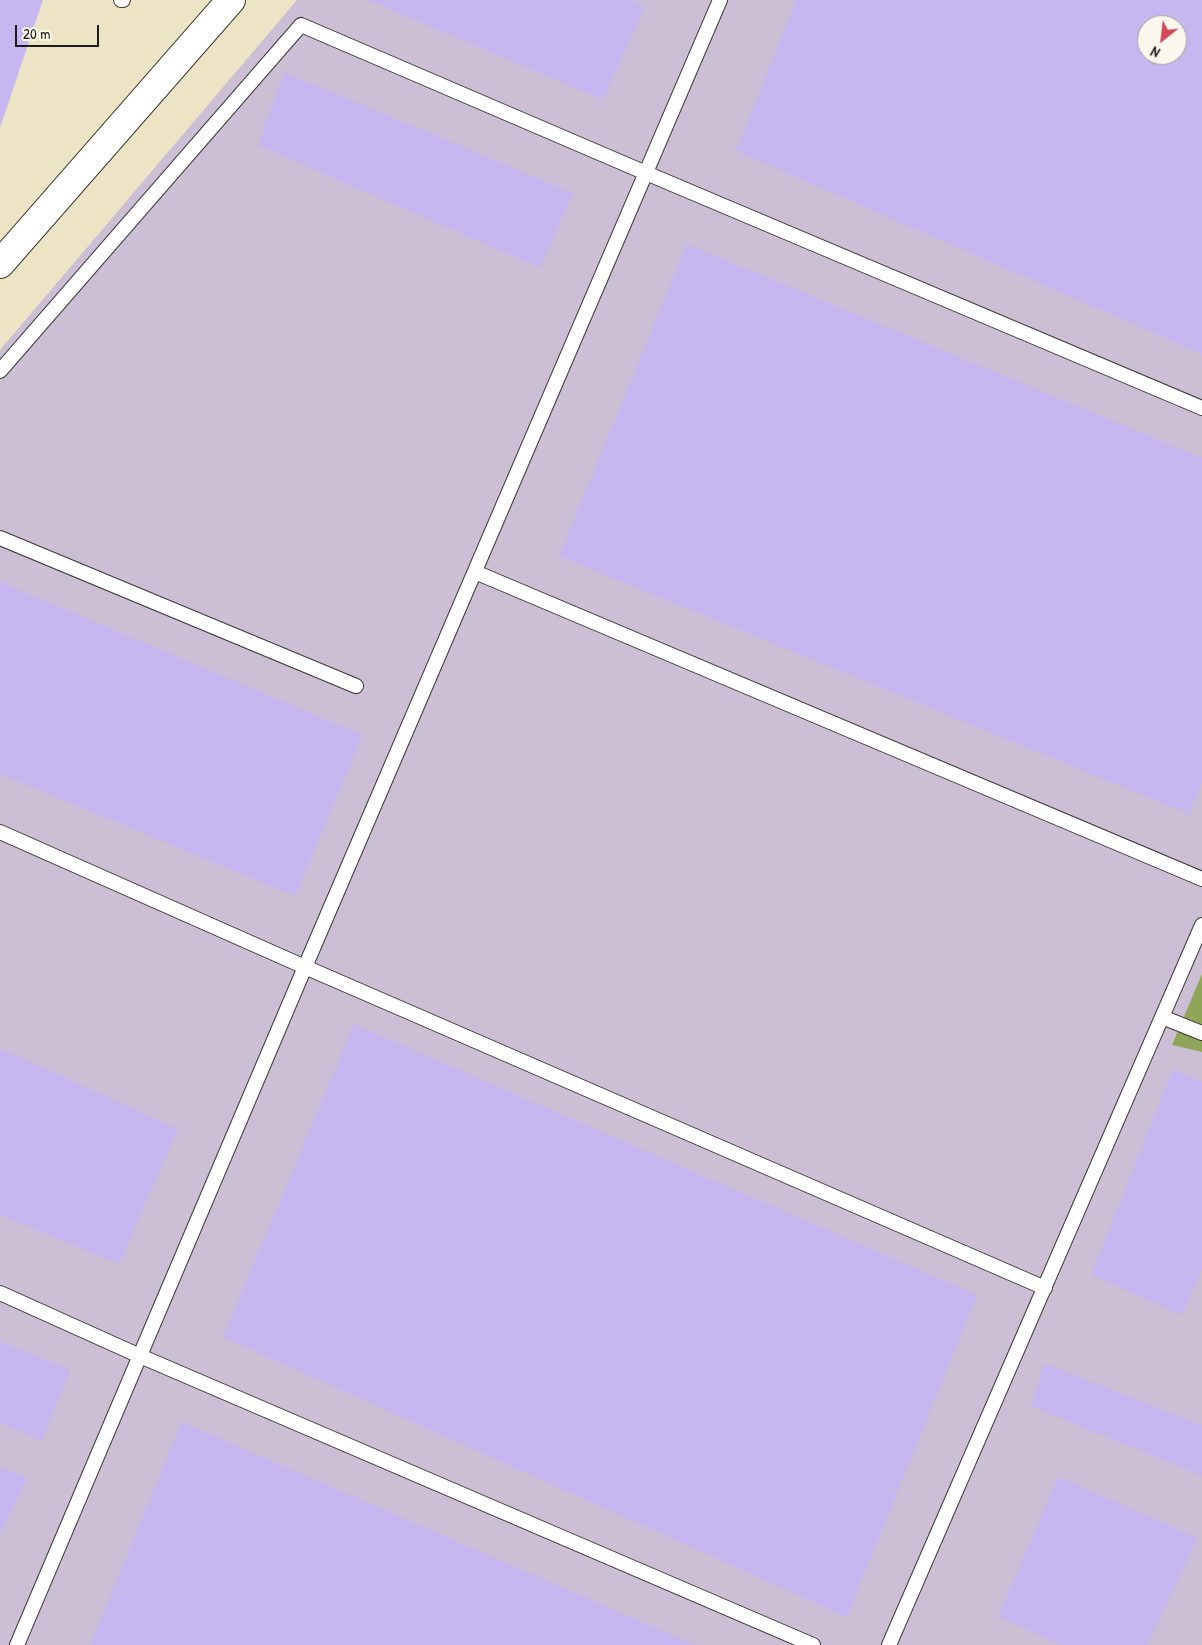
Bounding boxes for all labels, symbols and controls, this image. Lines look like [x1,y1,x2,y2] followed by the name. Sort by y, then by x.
[18,15,101,47] scale bar
[1137,15,1187,65] north arrow
[23,23,50,44] text: 20 m
[1147,43,1163,63] text: N

